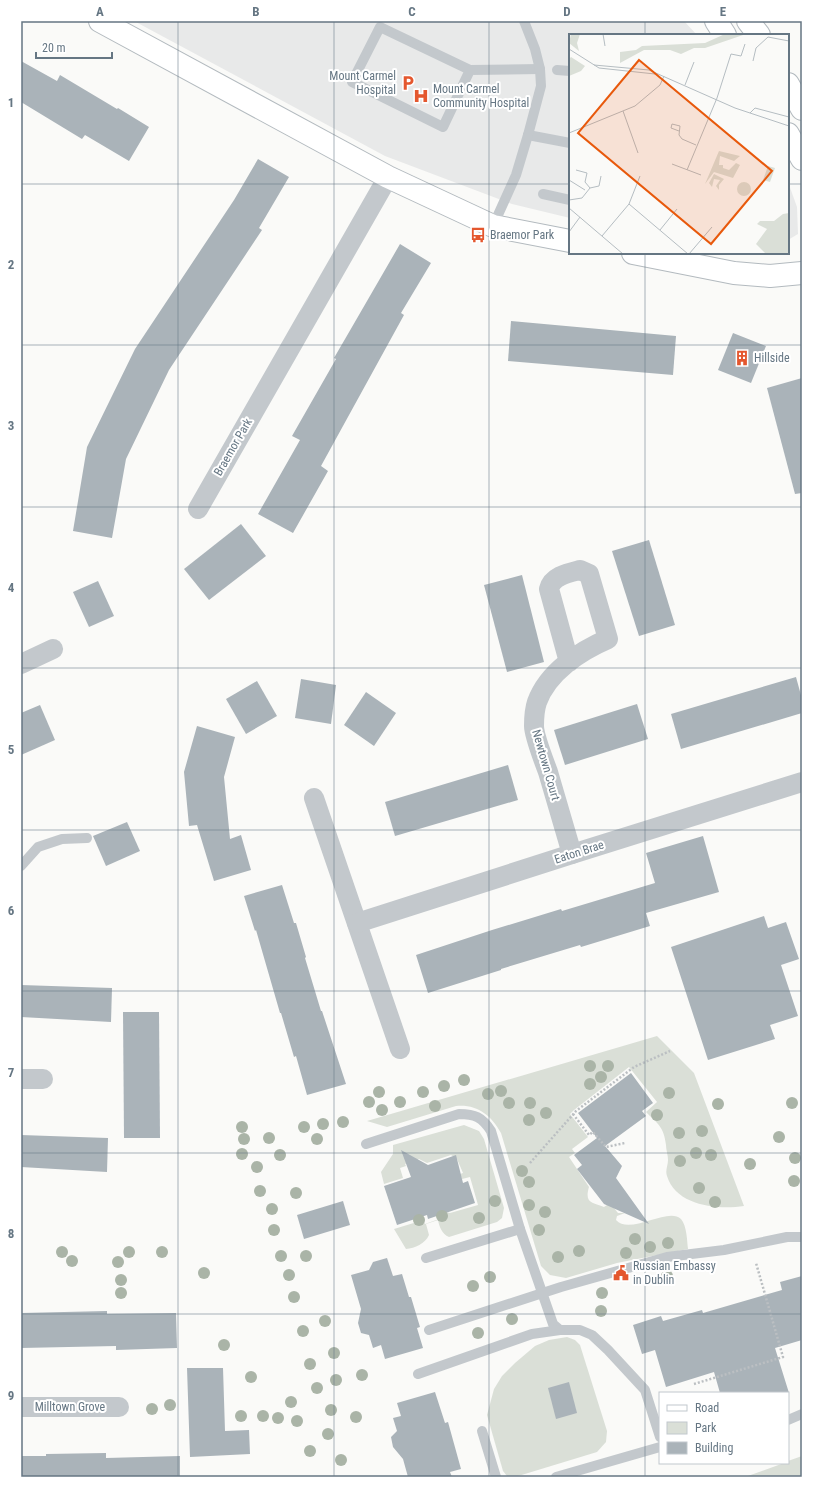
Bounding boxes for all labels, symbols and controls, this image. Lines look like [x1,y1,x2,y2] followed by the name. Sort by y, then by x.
[96,4,104,19] text: A
[252,4,260,19] text: B
[408,4,416,19] text: C
[563,4,571,19] text: D
[720,4,727,19] text: E
[36,34,112,60] scale bar
[569,34,789,254] inset map
[42,41,66,55] text: 20 m
[329,69,396,97] place label: Mount Carmel Hospital
[399,74,417,92] parking icon: Mount Carmel Hospital
[433,82,529,110] place label: Mount Carmel Community Hospital
[412,87,430,105] hospital icon: Mount Carmel Community Hospital
[8,95,14,110] text: 1
[469,226,487,244] bus stop icon: Braemor Park
[490,228,555,242] place label: Braemor Park
[8,257,15,272] text: 2
[733,349,751,367] building icon: Hillside
[754,351,790,365] place label: Hillside
[211,415,255,478] street label: Braemor Park
[8,418,14,433] text: 3
[8,580,15,595] text: 4
[529,728,563,802] street label: Newtown Court
[8,742,15,757] text: 5
[553,837,606,867] street label: Eaton Brae
[8,903,15,918] text: 6
[8,1065,15,1080] text: 7
[8,1226,14,1241] text: 8
[633,1259,716,1287] place label: Russian Embassy in Dublin
[612,1264,630,1282] public building icon: Russian Embassy in Dublin
[8,1388,14,1403] text: 9
[659,1392,789,1464] legend
[35,1400,106,1414] street label: Milltown Grove
[695,1401,719,1415] text: Road
[695,1421,717,1435] text: Park
[695,1441,733,1455] text: Building

